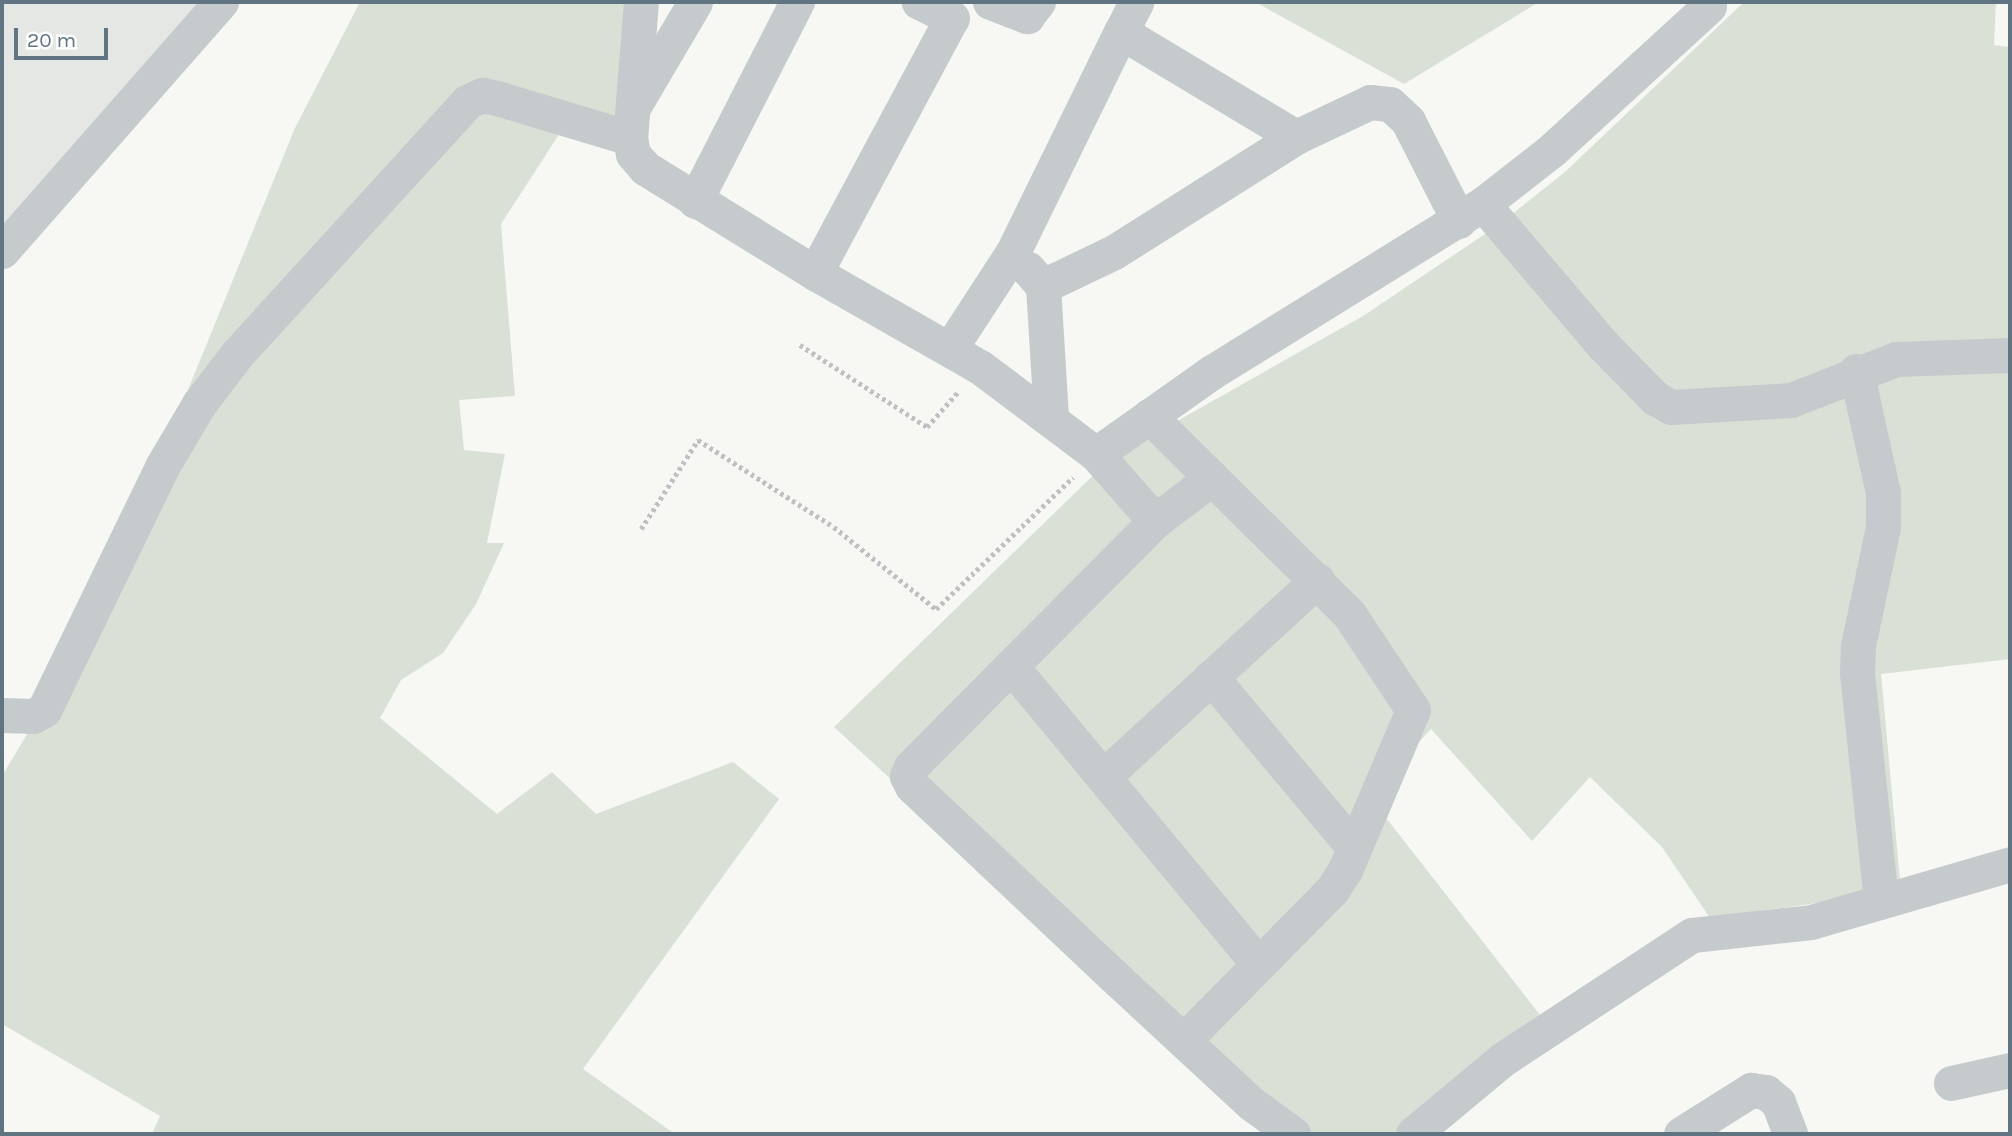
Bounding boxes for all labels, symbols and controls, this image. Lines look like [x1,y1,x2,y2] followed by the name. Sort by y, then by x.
[18,14,112,58] scale bar
[27,28,76,52] text: 20 m

